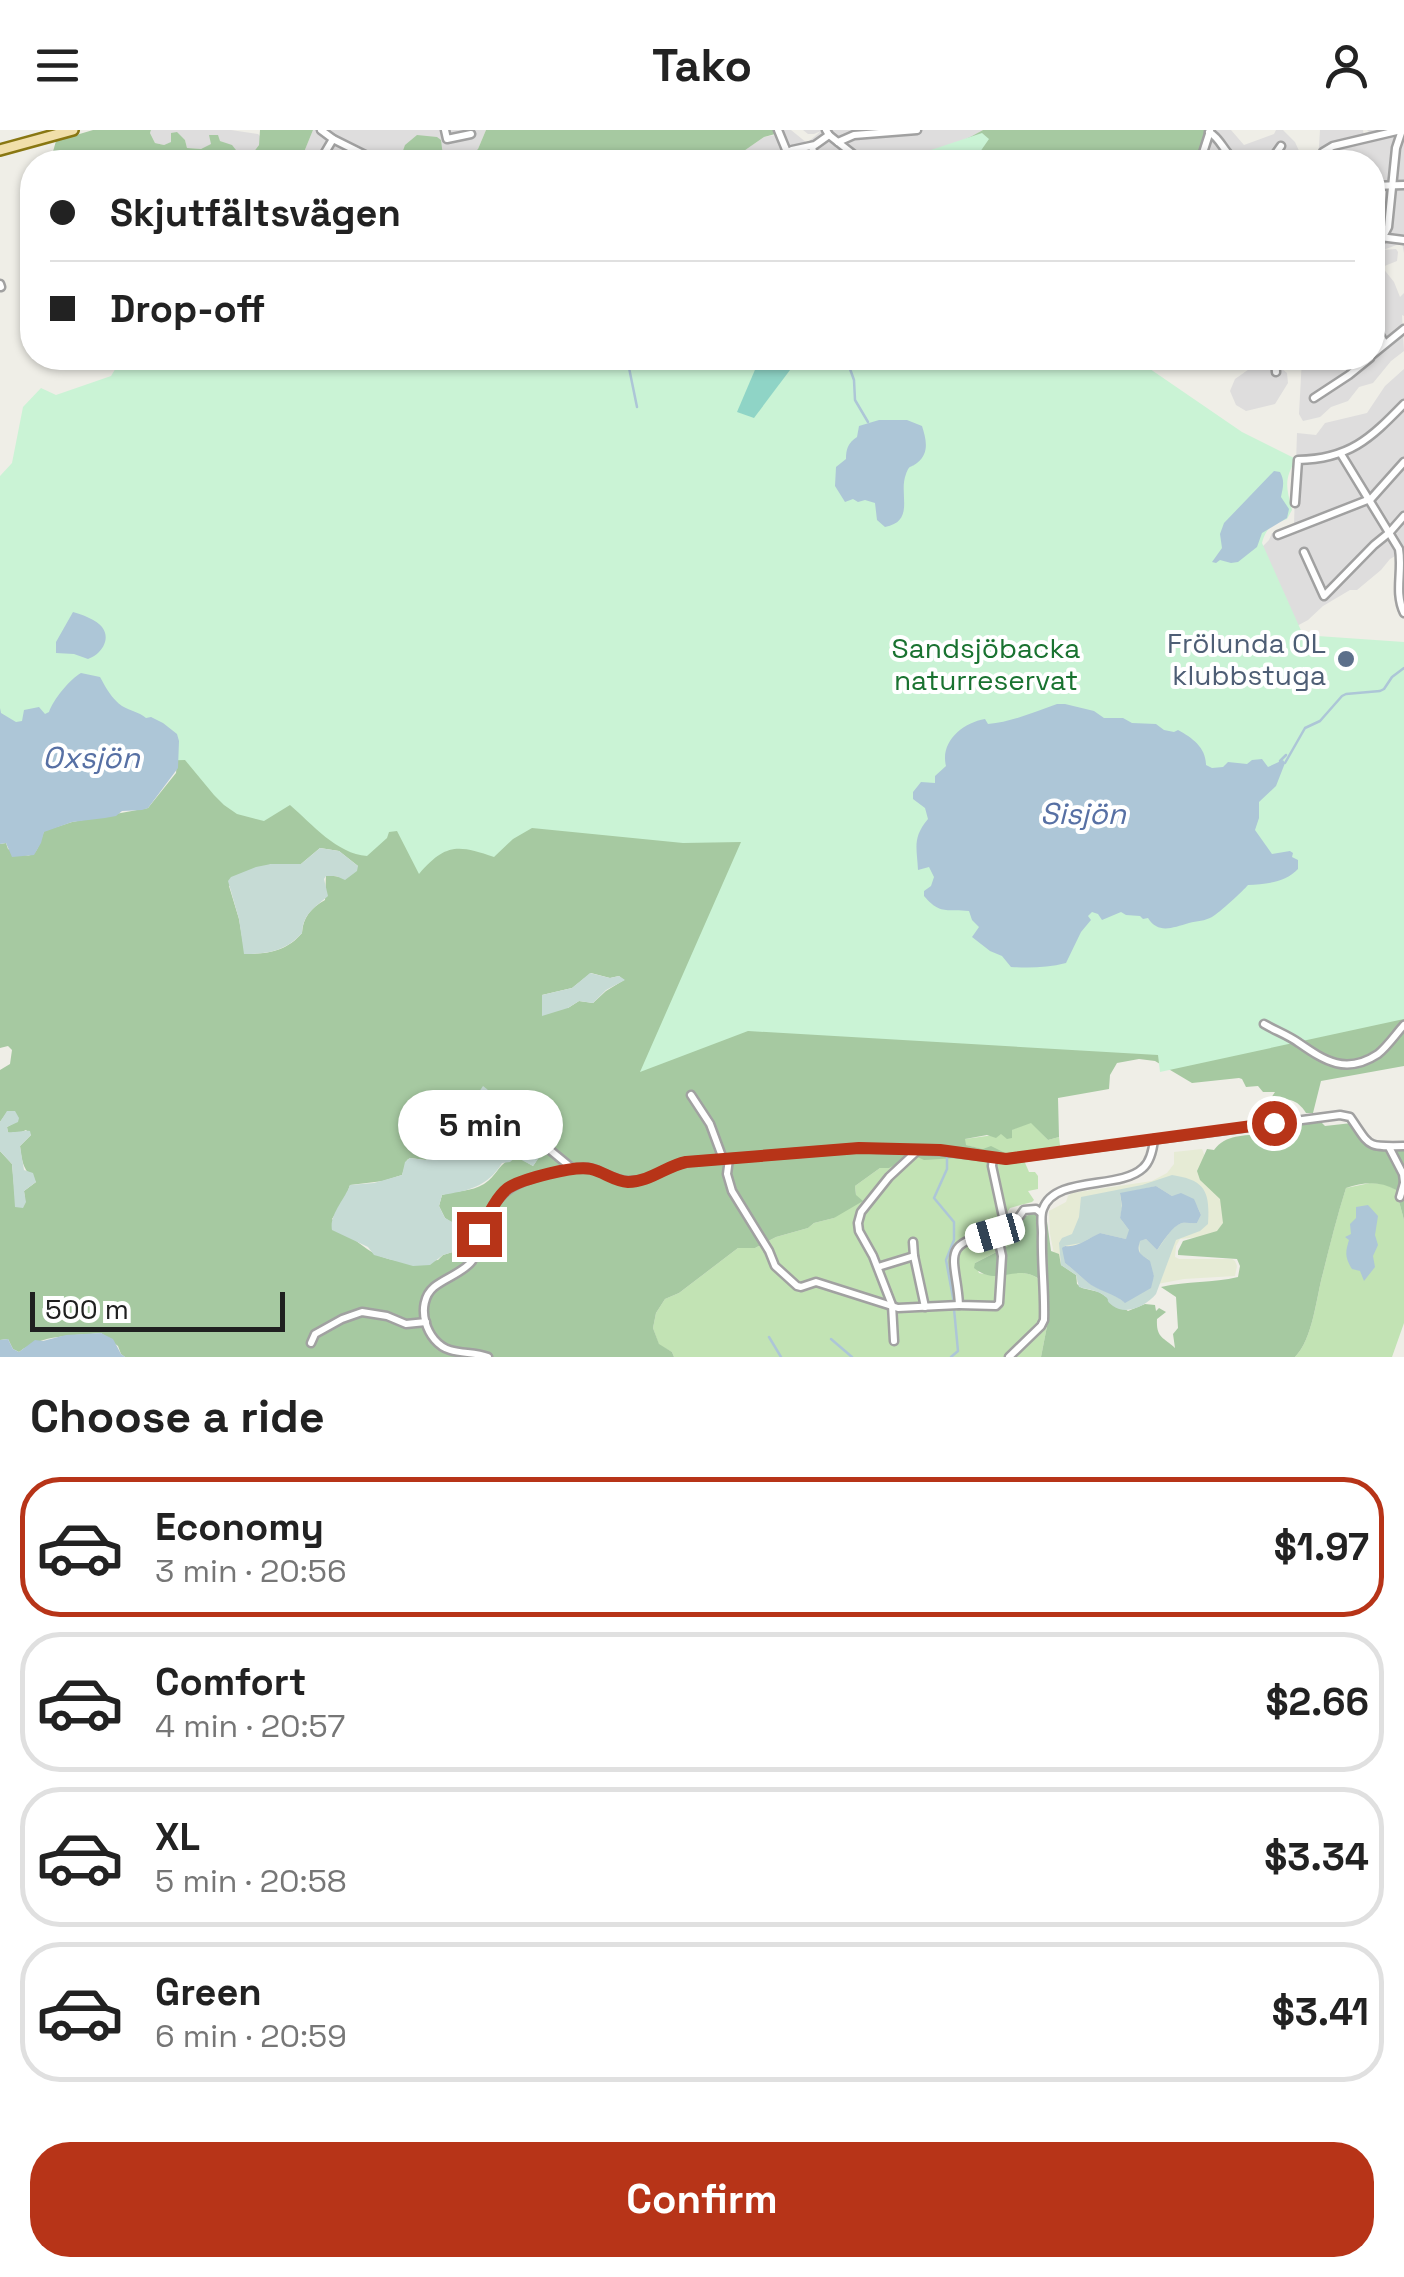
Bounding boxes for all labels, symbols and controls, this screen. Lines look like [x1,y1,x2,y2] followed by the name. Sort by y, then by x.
[652,37,752,94] text: Tako
[30,38,85,93] icon: menu
[1319,38,1374,93] icon: person
[110,189,401,237] text: Skjutfältsvägen
[110,285,265,333] text: Drop-off
[1167,625,1326,693] place label: Frölunda OL klubbstuga
[892,630,1080,698] park label: Sandsjöbacka naturreservat
[1335,648,1357,670] marker: Frölunda OL klubbstuga
[42,738,140,777] water label: Oxsjön
[1040,794,1127,833] water label: Sisjön
[396,1089,562,1159] callout: 5 min
[1252,1101,1297,1146] route start
[439,1105,522,1145] text: 5 min
[962,1210,1028,1256] car
[457,1212,502,1257] route end
[30,1287,285,1332] scale bar
[45,1291,129,1327] text: 500 m
[30,1388,325,1445] text: Choose a ride
[35,1502,125,1592] icon: car
[155,1503,324,1551] text: Economy
[1274,1523,1369,1571] text: $1.97
[155,1551,347,1591] text: 3 min · 20:56
[35,1657,125,1747] icon: car
[155,1658,306,1706] text: Comfort
[1265,1678,1369,1726] text: $2.66
[155,1706,345,1746] text: 4 min · 20:57
[35,1812,125,1902] icon: car
[155,1813,200,1861] text: XL
[1264,1833,1369,1881] text: $3.34
[155,1861,347,1901] text: 5 min · 20:58
[35,1967,125,2057] icon: car
[155,1968,262,2016] text: Green
[1272,1988,1369,2036] text: $3.41
[155,2016,347,2056] text: 6 min · 20:59
[30,2142,1374,2257] button: Confirm

